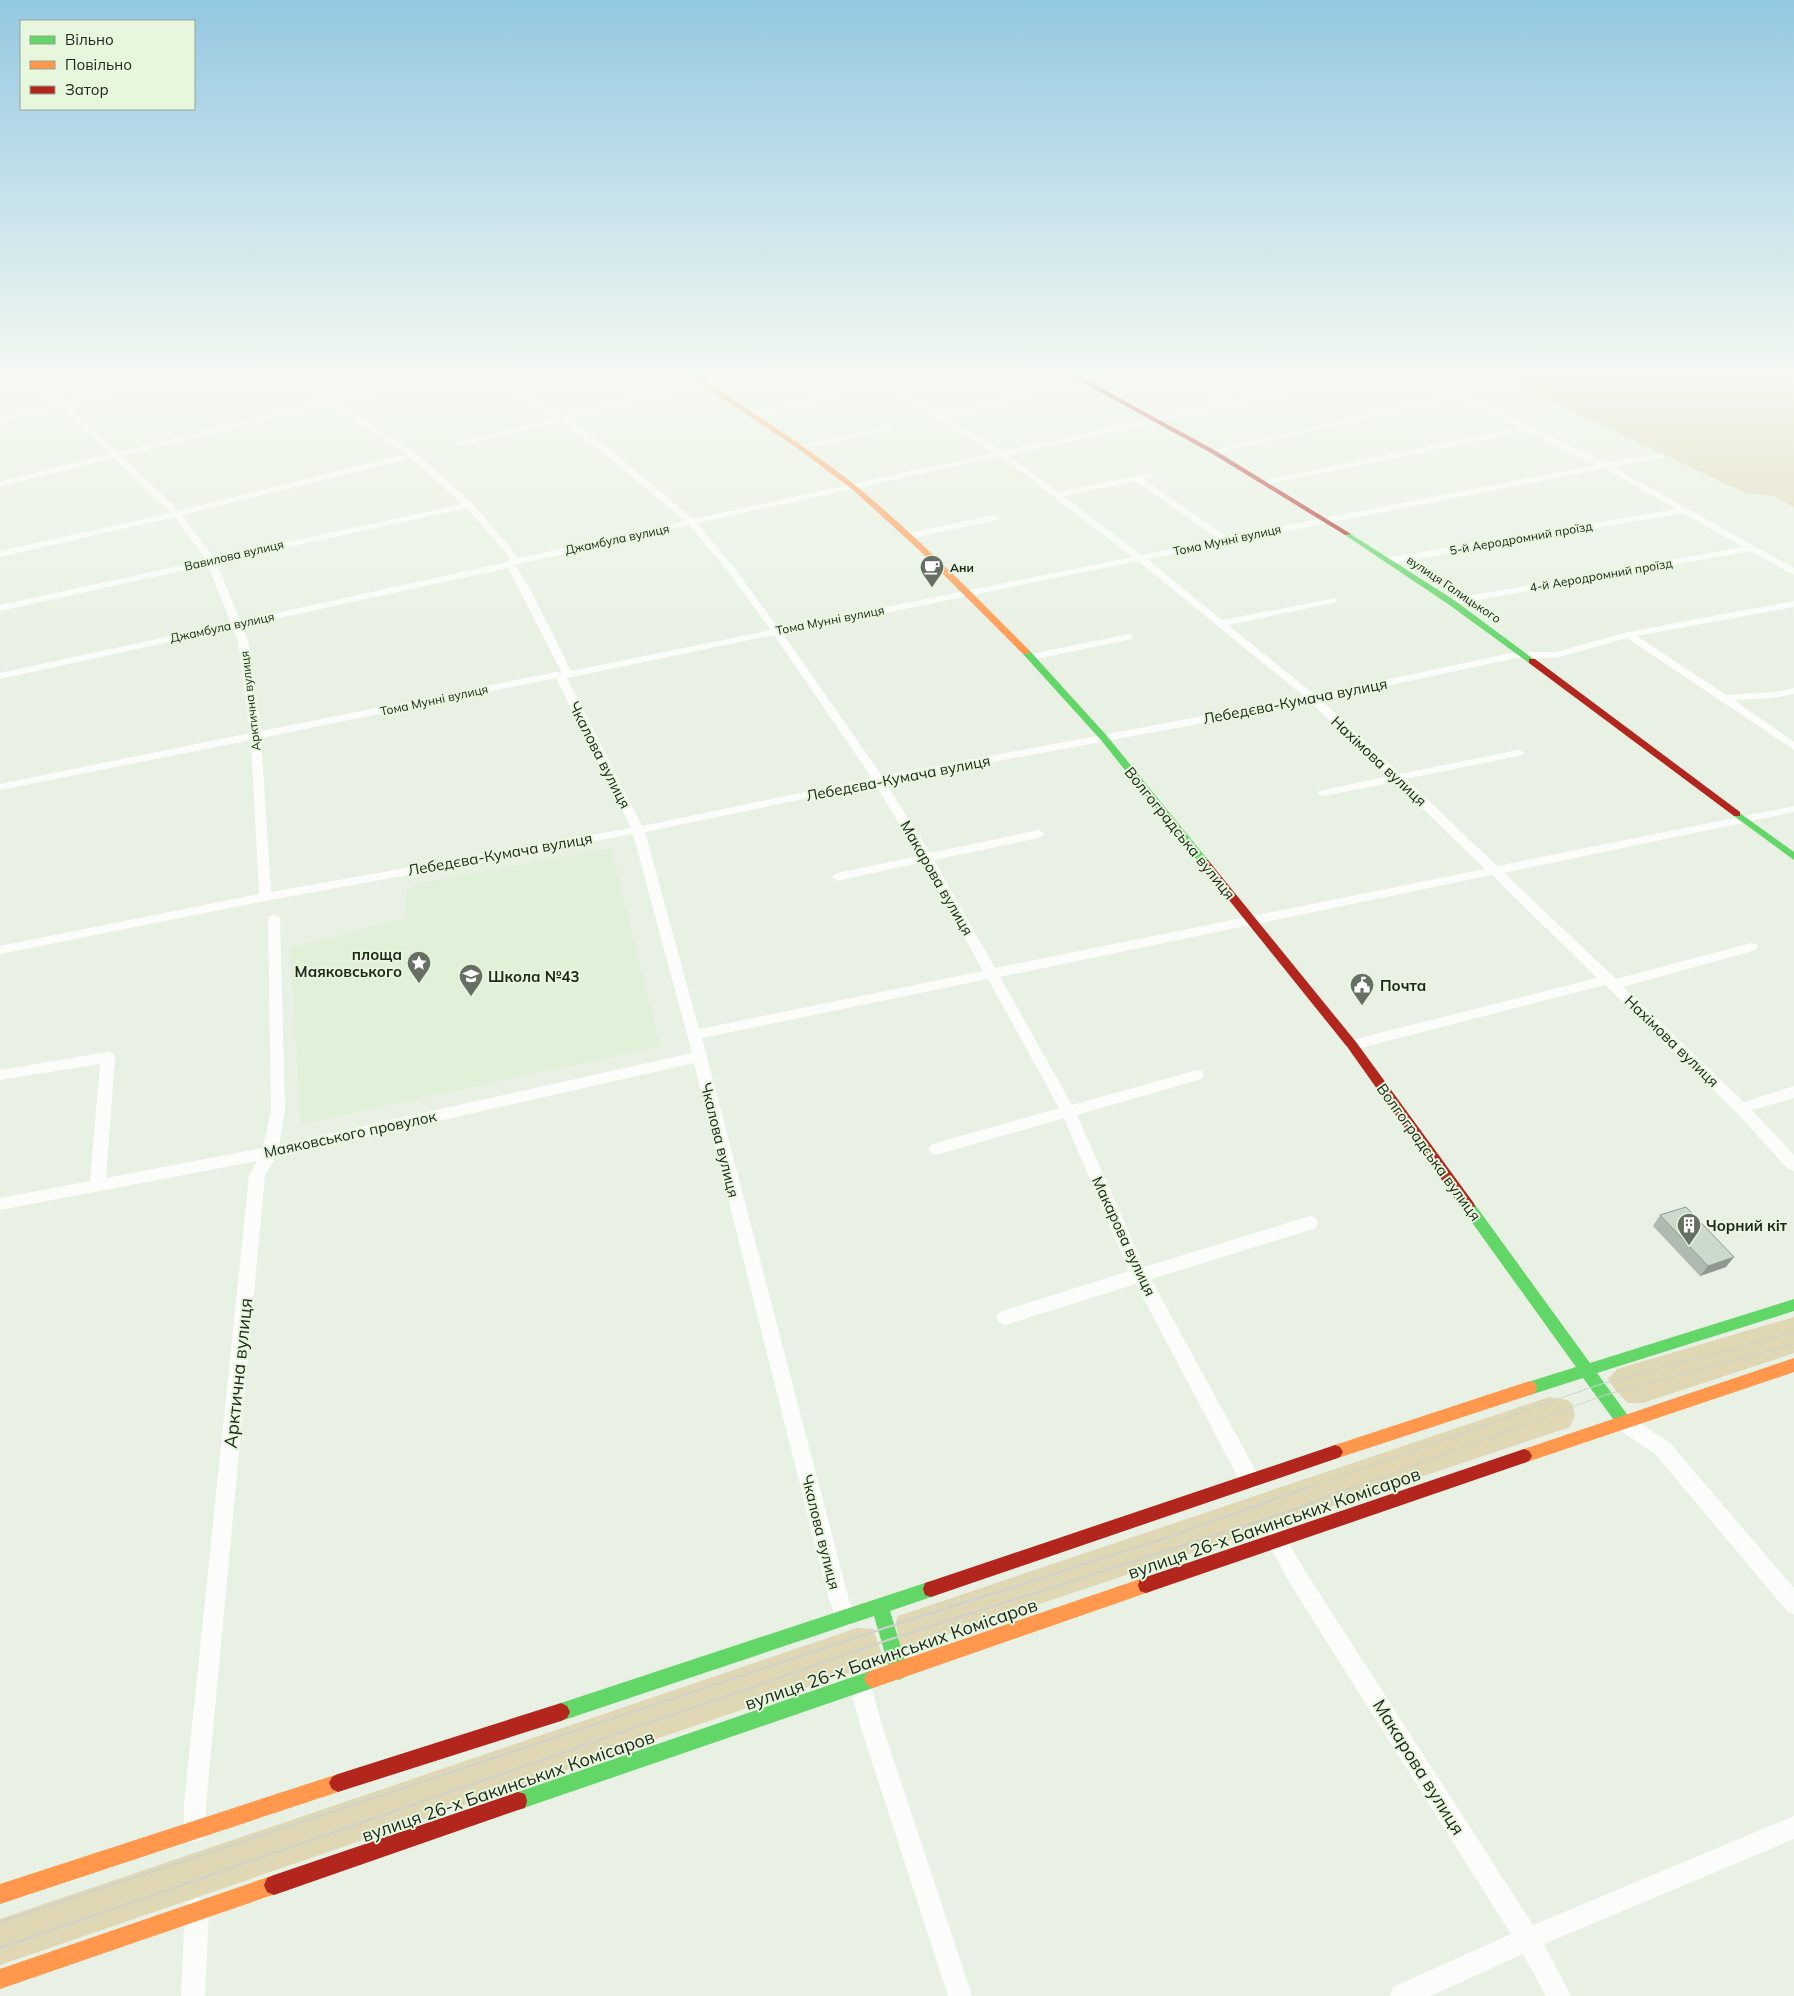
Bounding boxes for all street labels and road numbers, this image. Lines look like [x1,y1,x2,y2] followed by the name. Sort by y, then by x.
[1449,518,1593,558] street label: 5-й Аеродромний проїзд
[564,521,670,557] street label: Джамбула вулиця
[1172,521,1282,559] street label: Тома Мунні вулиця
[183,536,285,574] street label: Вавилова вулиця
[1404,552,1504,626] street label: вулиця Галицького
[1529,555,1673,595] street label: 4-й Аеродромний проїзд
[775,602,885,638] street label: Тома Мунні вулиця
[169,609,275,645] street label: Джамбула вулиця
[236,650,264,752] street label: Арктична вулиця
[1201,674,1389,728] street label: Лебедєва-Кумача вулиця
[379,681,489,719] street label: Тома Мунні вулиця
[565,698,635,812] street label: Чкалова вулиця
[1327,712,1431,810] street label: Нахімова вулиця
[804,751,992,805] street label: Лебедєва-Кумача вулиця
[1121,763,1239,903] street label: Волгоградська вулиця
[896,817,978,939] street label: Макарова вулиця
[406,828,594,880] street label: Лебедєва-Кумача вулиця
[1621,991,1723,1091] street label: Нахімова вулиця
[1373,1080,1485,1224] street label: Волгоградська вулиця
[697,1081,743,1199] street label: Чкалова вулиця
[262,1106,439,1162] street label: Маяковського провулок
[1088,1173,1160,1299] street label: Макарова вулиця
[219,1297,257,1449] street label: Арктична вулиця
[1125,1462,1423,1584] street label: вулиця 26-х Бакинських Комісаров
[798,1473,844,1591] street label: Чкалова вулиця
[742,1593,1040,1715] street label: вулиця 26-х Бакинських Комісаров
[1368,1695,1470,1839] street label: Макарова вулиця
[359,1725,657,1847] street label: вулиця 26-х Бакинських Комісаров

